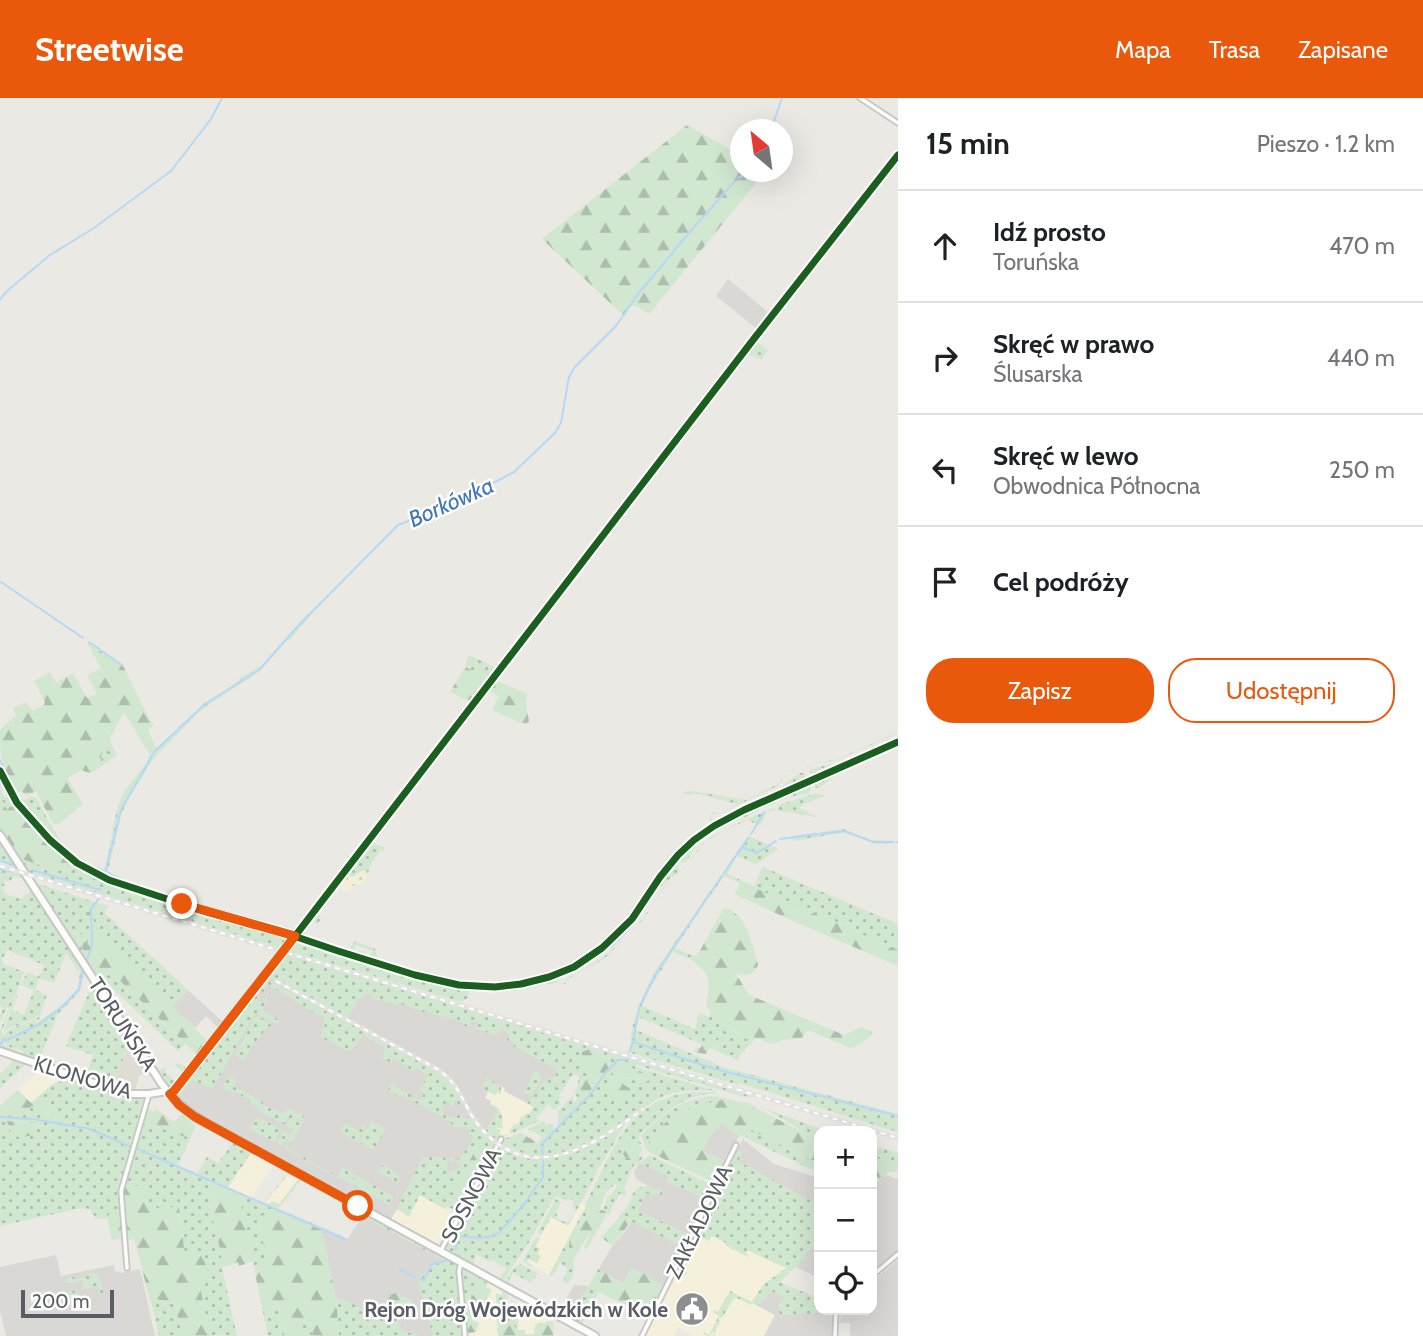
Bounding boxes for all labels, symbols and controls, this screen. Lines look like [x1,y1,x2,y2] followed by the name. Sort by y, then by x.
[35,29,184,69] text: Streetwise
[1115,35,1171,64] text: Mapa
[1209,35,1260,64] text: Trasa
[1298,35,1388,64] text: Zapisane
[730,119,793,182] north arrow
[926,125,1010,162] text: 15 min
[1257,130,1395,158] text: Pieszo · 1.2 km
[993,216,1106,248] text: Idź prosto
[926,227,964,265] icon: ahead
[1329,232,1395,260] text: 470 m
[993,248,1079,276] text: Toruńska
[993,328,1154,360] text: Skręć w prawo
[926,339,964,377] icon: right
[1327,344,1395,372] text: 440 m
[993,360,1083,388] text: Ślusarska
[993,440,1139,472] text: Skręć w lewo
[926,451,964,489] icon: left
[1329,456,1395,484] text: 250 m
[404,471,498,533] water label: Borkówka
[993,472,1200,500] text: Obwodnica Północna
[926,563,964,601] icon: arrive
[993,566,1129,598] text: Cel podróży
[926,658,1154,723] button: Zapisz
[1168,658,1395,723] button: Udostępnij
[166,888,197,919] route end
[83,972,163,1076] street label: TORUŃSKA
[31,1050,135,1104] street label: KLONOWA
[814,1126,877,1315] map controls
[814,1126,877,1189] button: +
[436,1143,506,1247] street label: SOSNOWA
[661,1161,737,1283] street label: ZAKŁADOWA
[814,1189,877,1252] button: −
[342,1190,373,1221] route start
[814,1252,877,1315] button: locate
[21,1287,114,1319] scale bar
[32,1290,89,1313] text: 200 m
[673,1290,711,1328] public building icon: Rejon Dróg Wojewódzkich w Kole
[364,1297,668,1322] place label: Rejon Dróg Wojewódzkich w Kole

